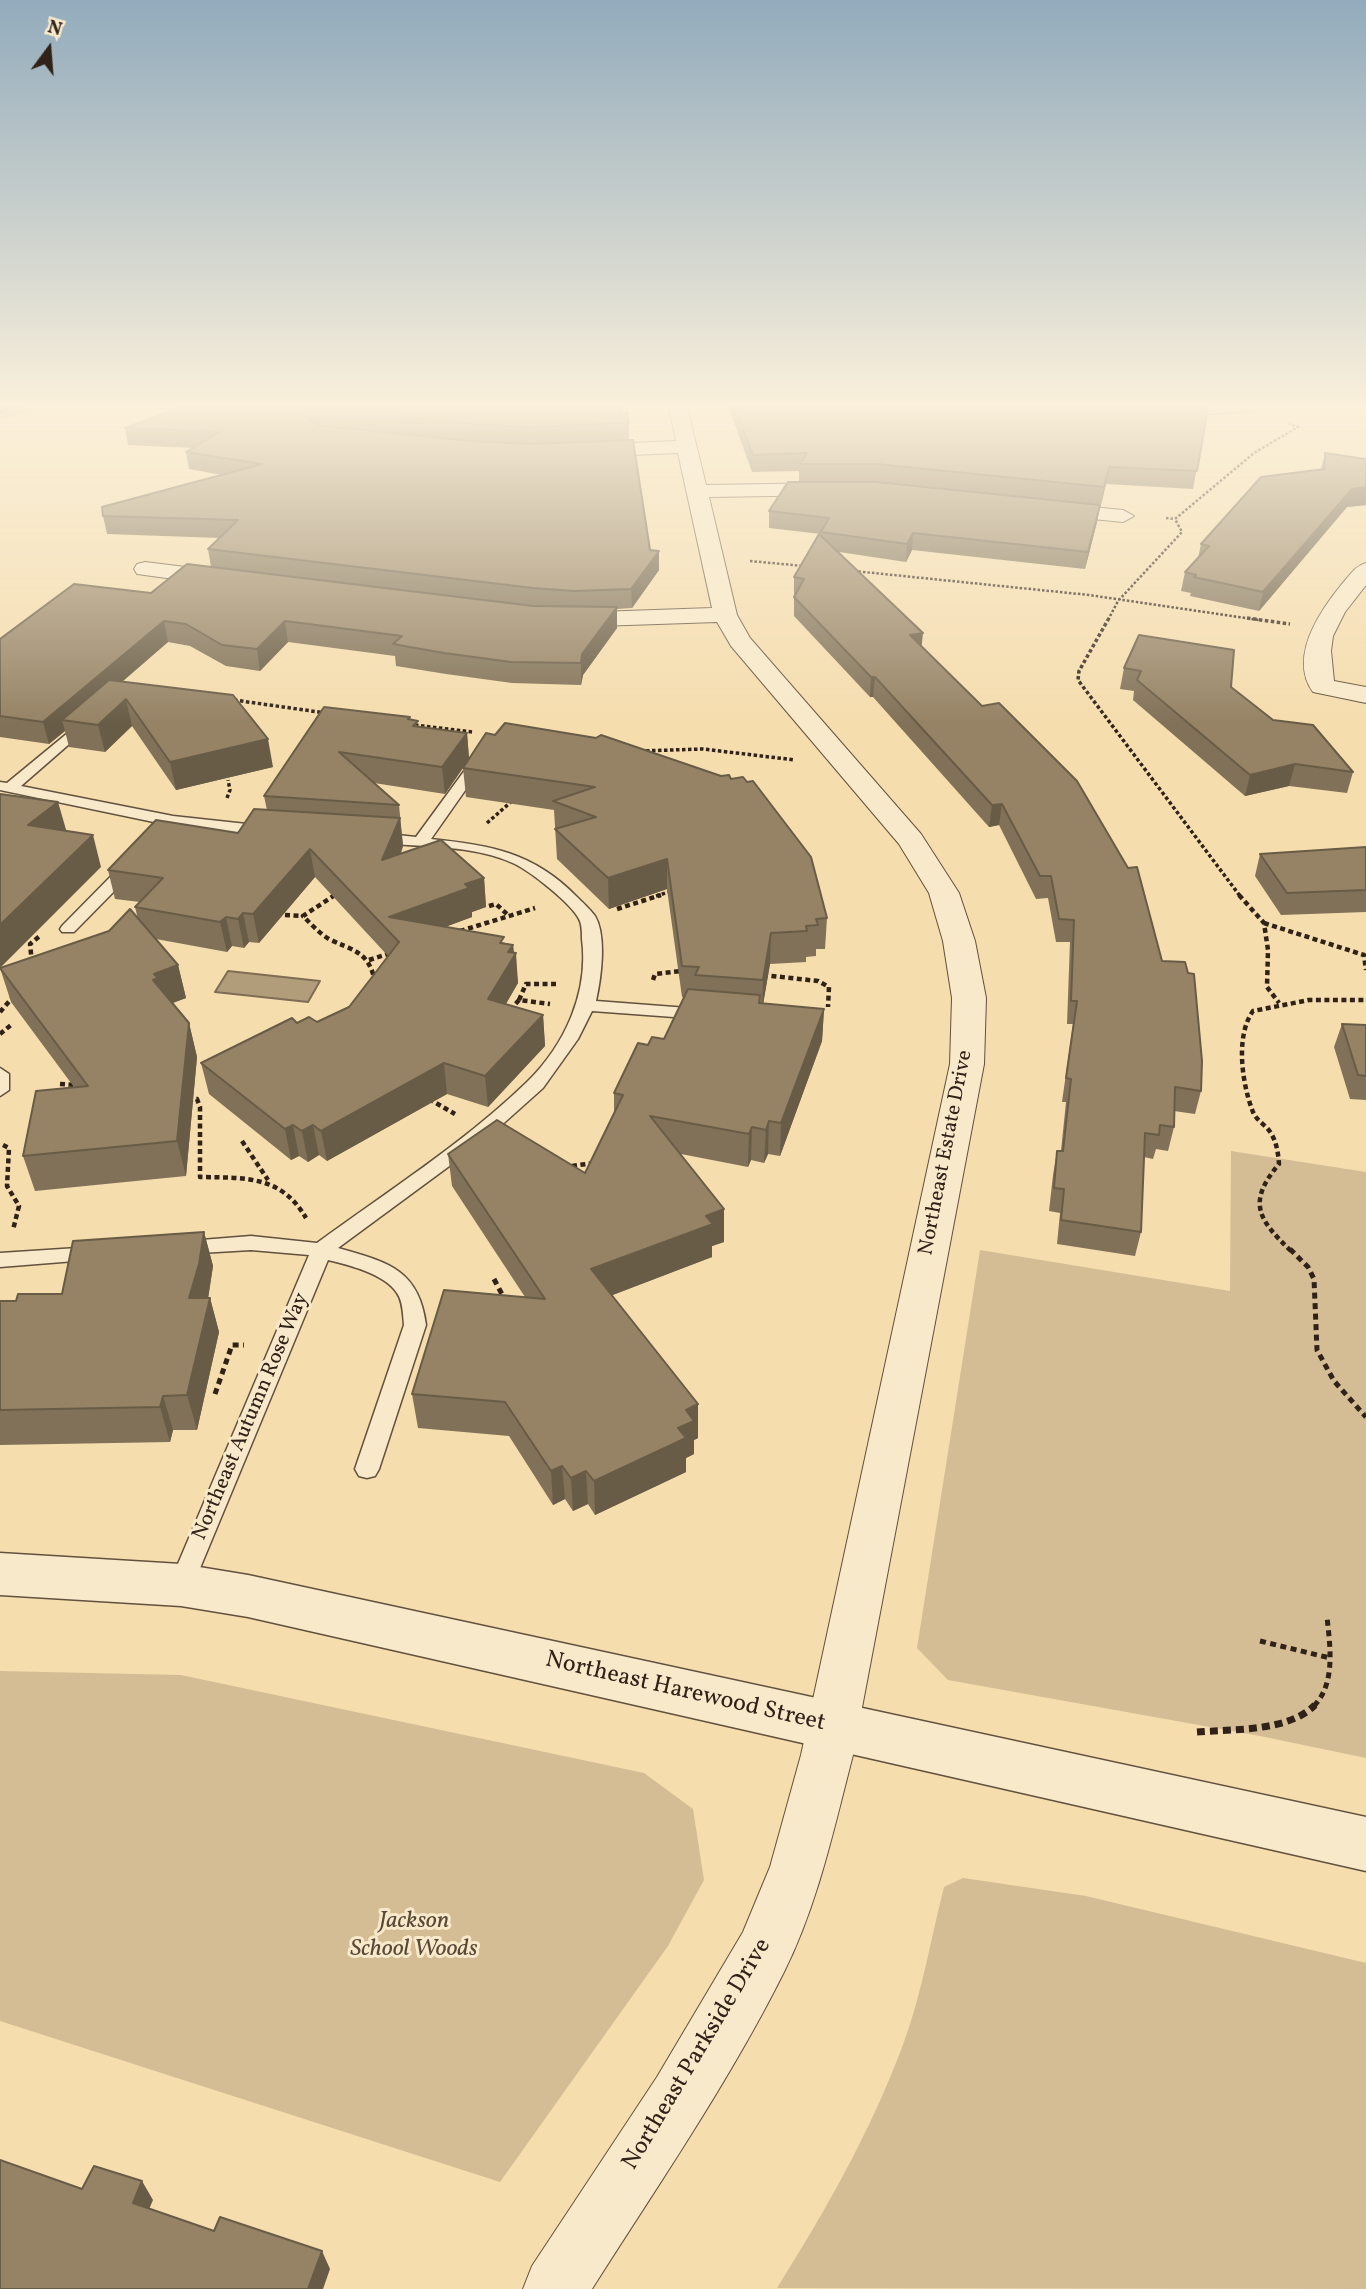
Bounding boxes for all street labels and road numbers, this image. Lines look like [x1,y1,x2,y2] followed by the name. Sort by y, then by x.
[915,1048,979,1258] street label: Northeast Estate Drive
[188,1290,316,1544] street label: Northeast Autumn Rose Way
[542,1647,828,1739] street label: Northeast Harewood Street
[617,1934,779,2176] street label: Northeast Parkside Drive

